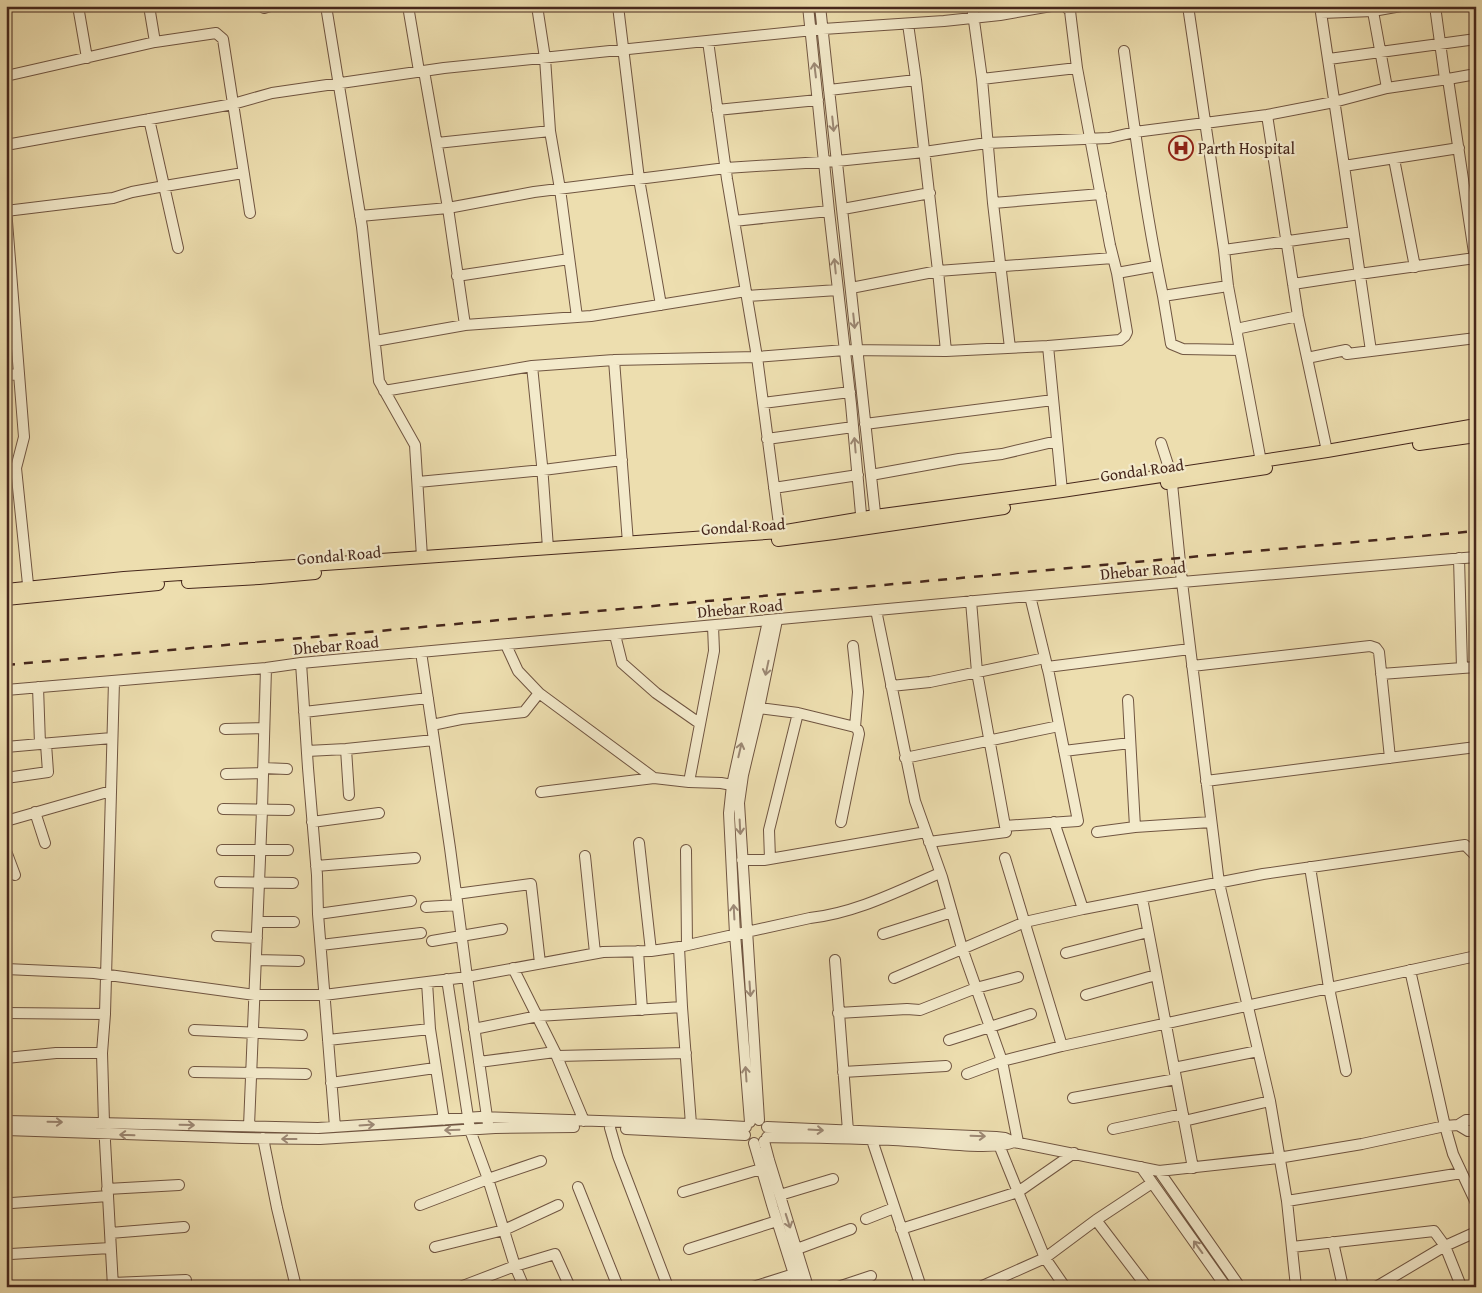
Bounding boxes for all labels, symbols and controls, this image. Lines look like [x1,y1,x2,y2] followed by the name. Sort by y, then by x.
[810,62,820,78] one-way arrow
[828,116,838,132] one-way arrow
[1168,135,1194,161] hospital icon: Parth Hospital
[1198,136,1295,160] place label: Parth Hospital
[830,259,840,275] one-way arrow
[849,312,859,328] one-way arrow
[850,437,860,453] one-way arrow
[1099,452,1186,488] street label: Gondal Road
[700,511,786,541] street label: Gondal Road
[296,539,382,571] street label: Gondal Road
[1099,554,1187,586] street label: Dhebar Road
[696,592,784,624] street label: Dhebar Road
[292,629,380,661] street label: Dhebar Road
[762,659,772,675] one-way arrow
[736,743,745,759] one-way arrow
[735,819,744,835] one-way arrow
[730,904,739,920] one-way arrow
[746,981,755,997] one-way arrow
[742,1066,751,1082] one-way arrow
[46,1117,63,1127] one-way arrow
[179,1120,195,1129] one-way arrow
[359,1120,375,1129] one-way arrow
[808,1125,824,1134] one-way arrow
[444,1126,460,1135] one-way arrow
[119,1130,136,1140] one-way arrow
[970,1131,986,1141] one-way arrow
[282,1134,298,1144] one-way arrow
[784,1213,793,1229] one-way arrow
[1193,1240,1203,1254] one-way arrow

